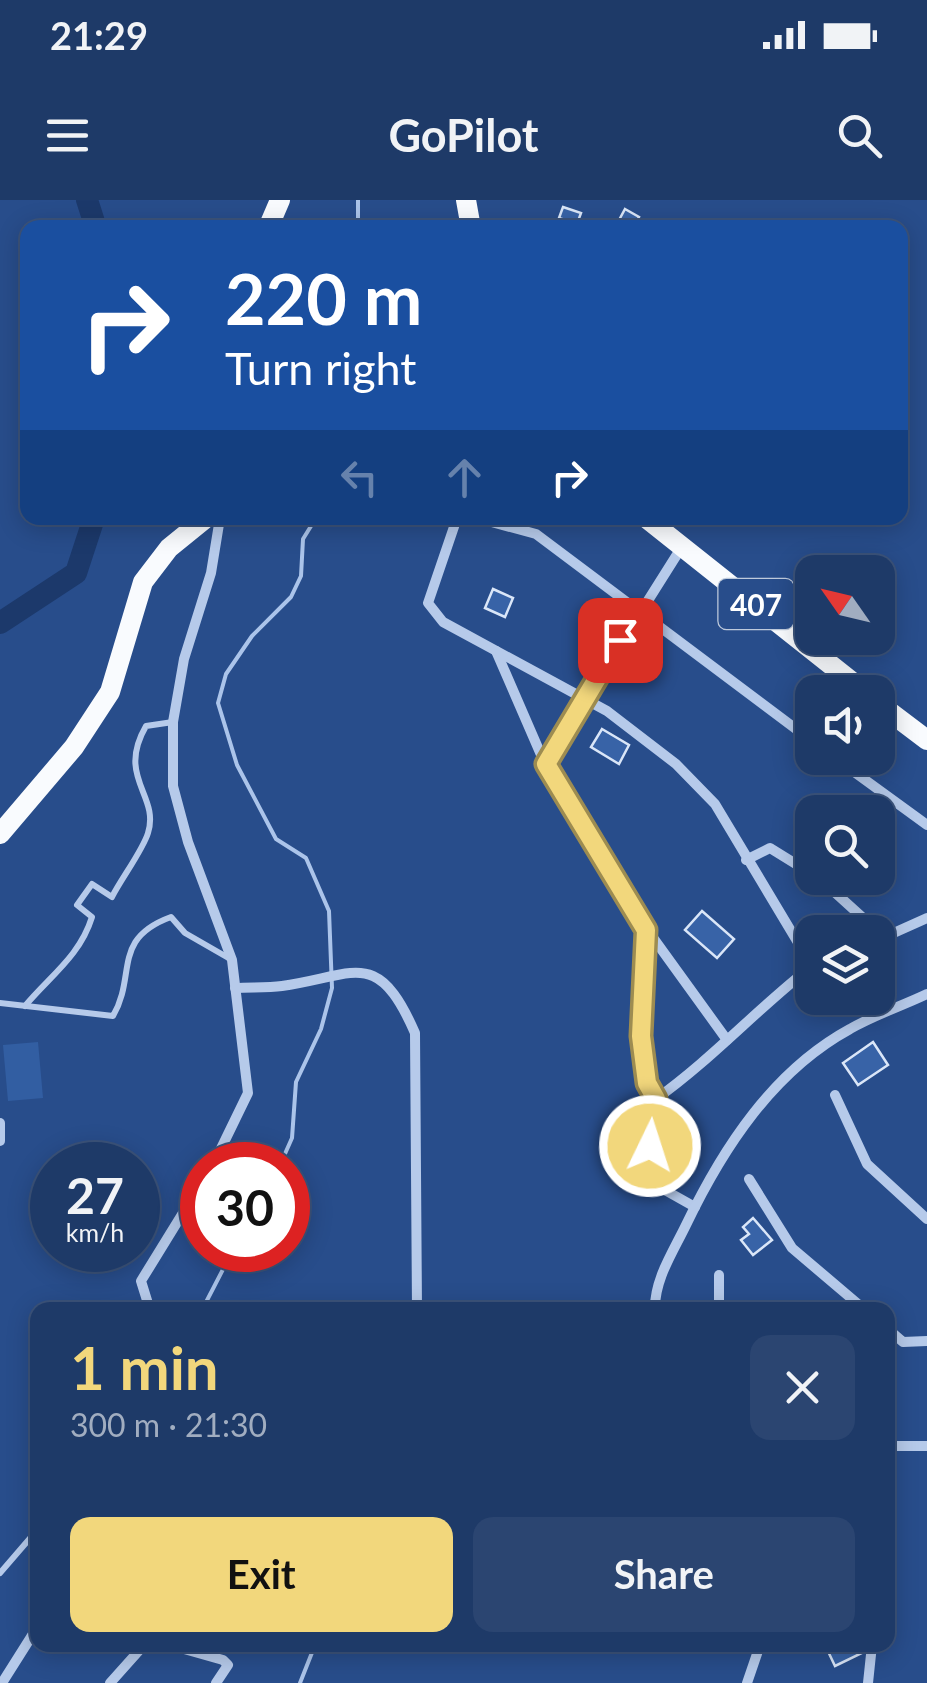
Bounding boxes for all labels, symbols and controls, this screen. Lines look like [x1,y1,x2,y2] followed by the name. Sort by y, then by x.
[50,12,148,58] text: 21:29
[40,108,95,163] icon: menu
[388,108,539,162] text: GoPilot
[832,108,887,163] icon: search
[225,256,422,340] text: 220 m
[60,260,190,390] icon: right
[225,341,416,395] text: Turn right
[332,450,387,505] icon: left
[437,450,492,505] icon: ahead
[542,450,597,505] icon: right
[795,555,895,655] north arrow
[795,555,895,1015] map controls
[718,579,794,629] road number: 407
[578,598,663,683] pin
[593,613,648,668] icon: arrive
[795,675,895,775] button: sound
[795,795,895,895] button: search
[795,915,895,1015] button: layers
[598,1094,702,1198] position arrow
[180,1142,310,1272] speed limit sign: 30
[66,1165,124,1225] text: 27
[66,1217,124,1247] text: km/h
[70,1331,219,1403] text: 1 min
[750,1335,855,1440] button: close
[70,1405,267,1444] text: 300 m · 21:30
[70,1517,453,1632] button: Exit
[473,1517,855,1632] button: Share

